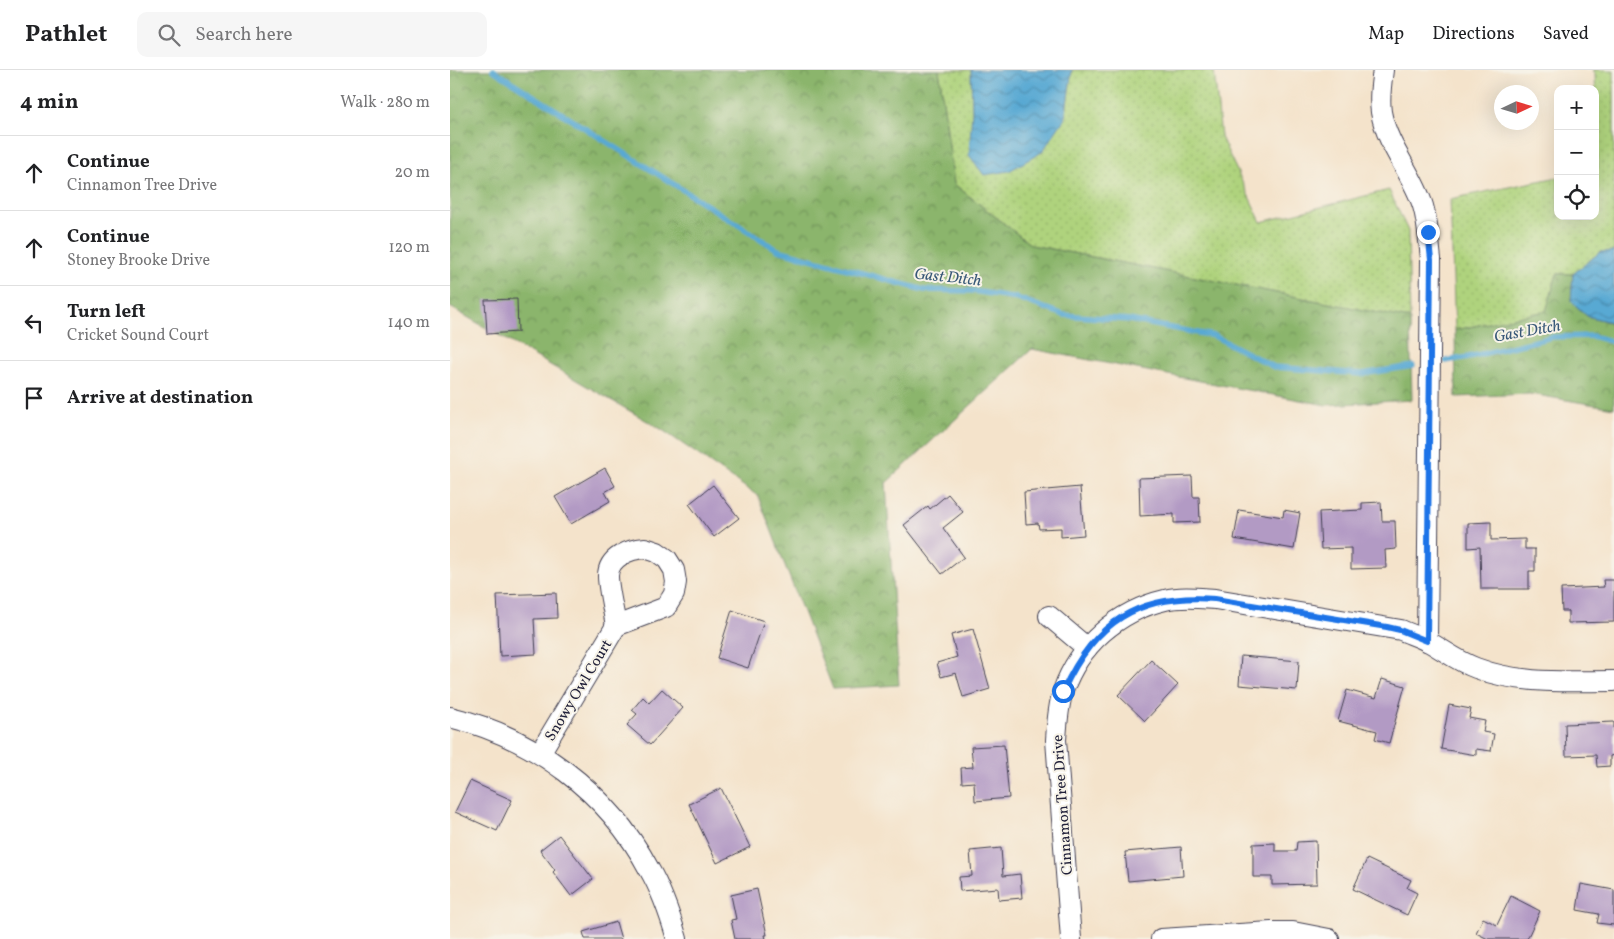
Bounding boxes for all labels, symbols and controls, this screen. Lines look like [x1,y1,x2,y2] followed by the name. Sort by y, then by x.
[137,12,487,57] search box
[25,18,107,52] text: Pathlet
[155,21,183,49] icon: search
[195,22,293,48] text: Search here
[1368,22,1404,47] text: Map
[1432,22,1515,47] text: Directions
[1543,22,1589,47] text: Saved
[1494,85,1539,130] north arrow
[1554,85,1599,220] map controls
[1554,85,1599,130] button: +
[20,88,79,117] text: 4 min
[340,92,430,114] text: Walk · 280 m
[1554,130,1599,175] button: −
[67,149,150,175] text: Continue
[20,159,48,187] icon: ahead
[395,162,430,184] text: 20 m
[67,175,217,197] text: Cinnamon Tree Drive
[1554,175,1599,220] button: locate
[1417,221,1440,244] route end
[67,224,150,250] text: Continue
[20,234,48,262] icon: ahead
[388,237,430,259] text: 120 m
[67,250,210,272] text: Stoney Brooke Drive
[913,264,982,292] water label: Gast Ditch
[67,299,146,325] text: Turn left
[20,309,48,337] icon: left
[388,312,430,334] text: 140 m
[1492,315,1562,349] water label: Gast Ditch
[67,325,209,347] text: Cricket Sound Court
[20,384,48,412] icon: arrive
[67,385,253,411] text: Arrive at destination
[541,636,618,746] street label: Snowy Owl Court
[1052,680,1075,703] route start
[1048,734,1079,876] street label: Cinnamon Tree Drive

